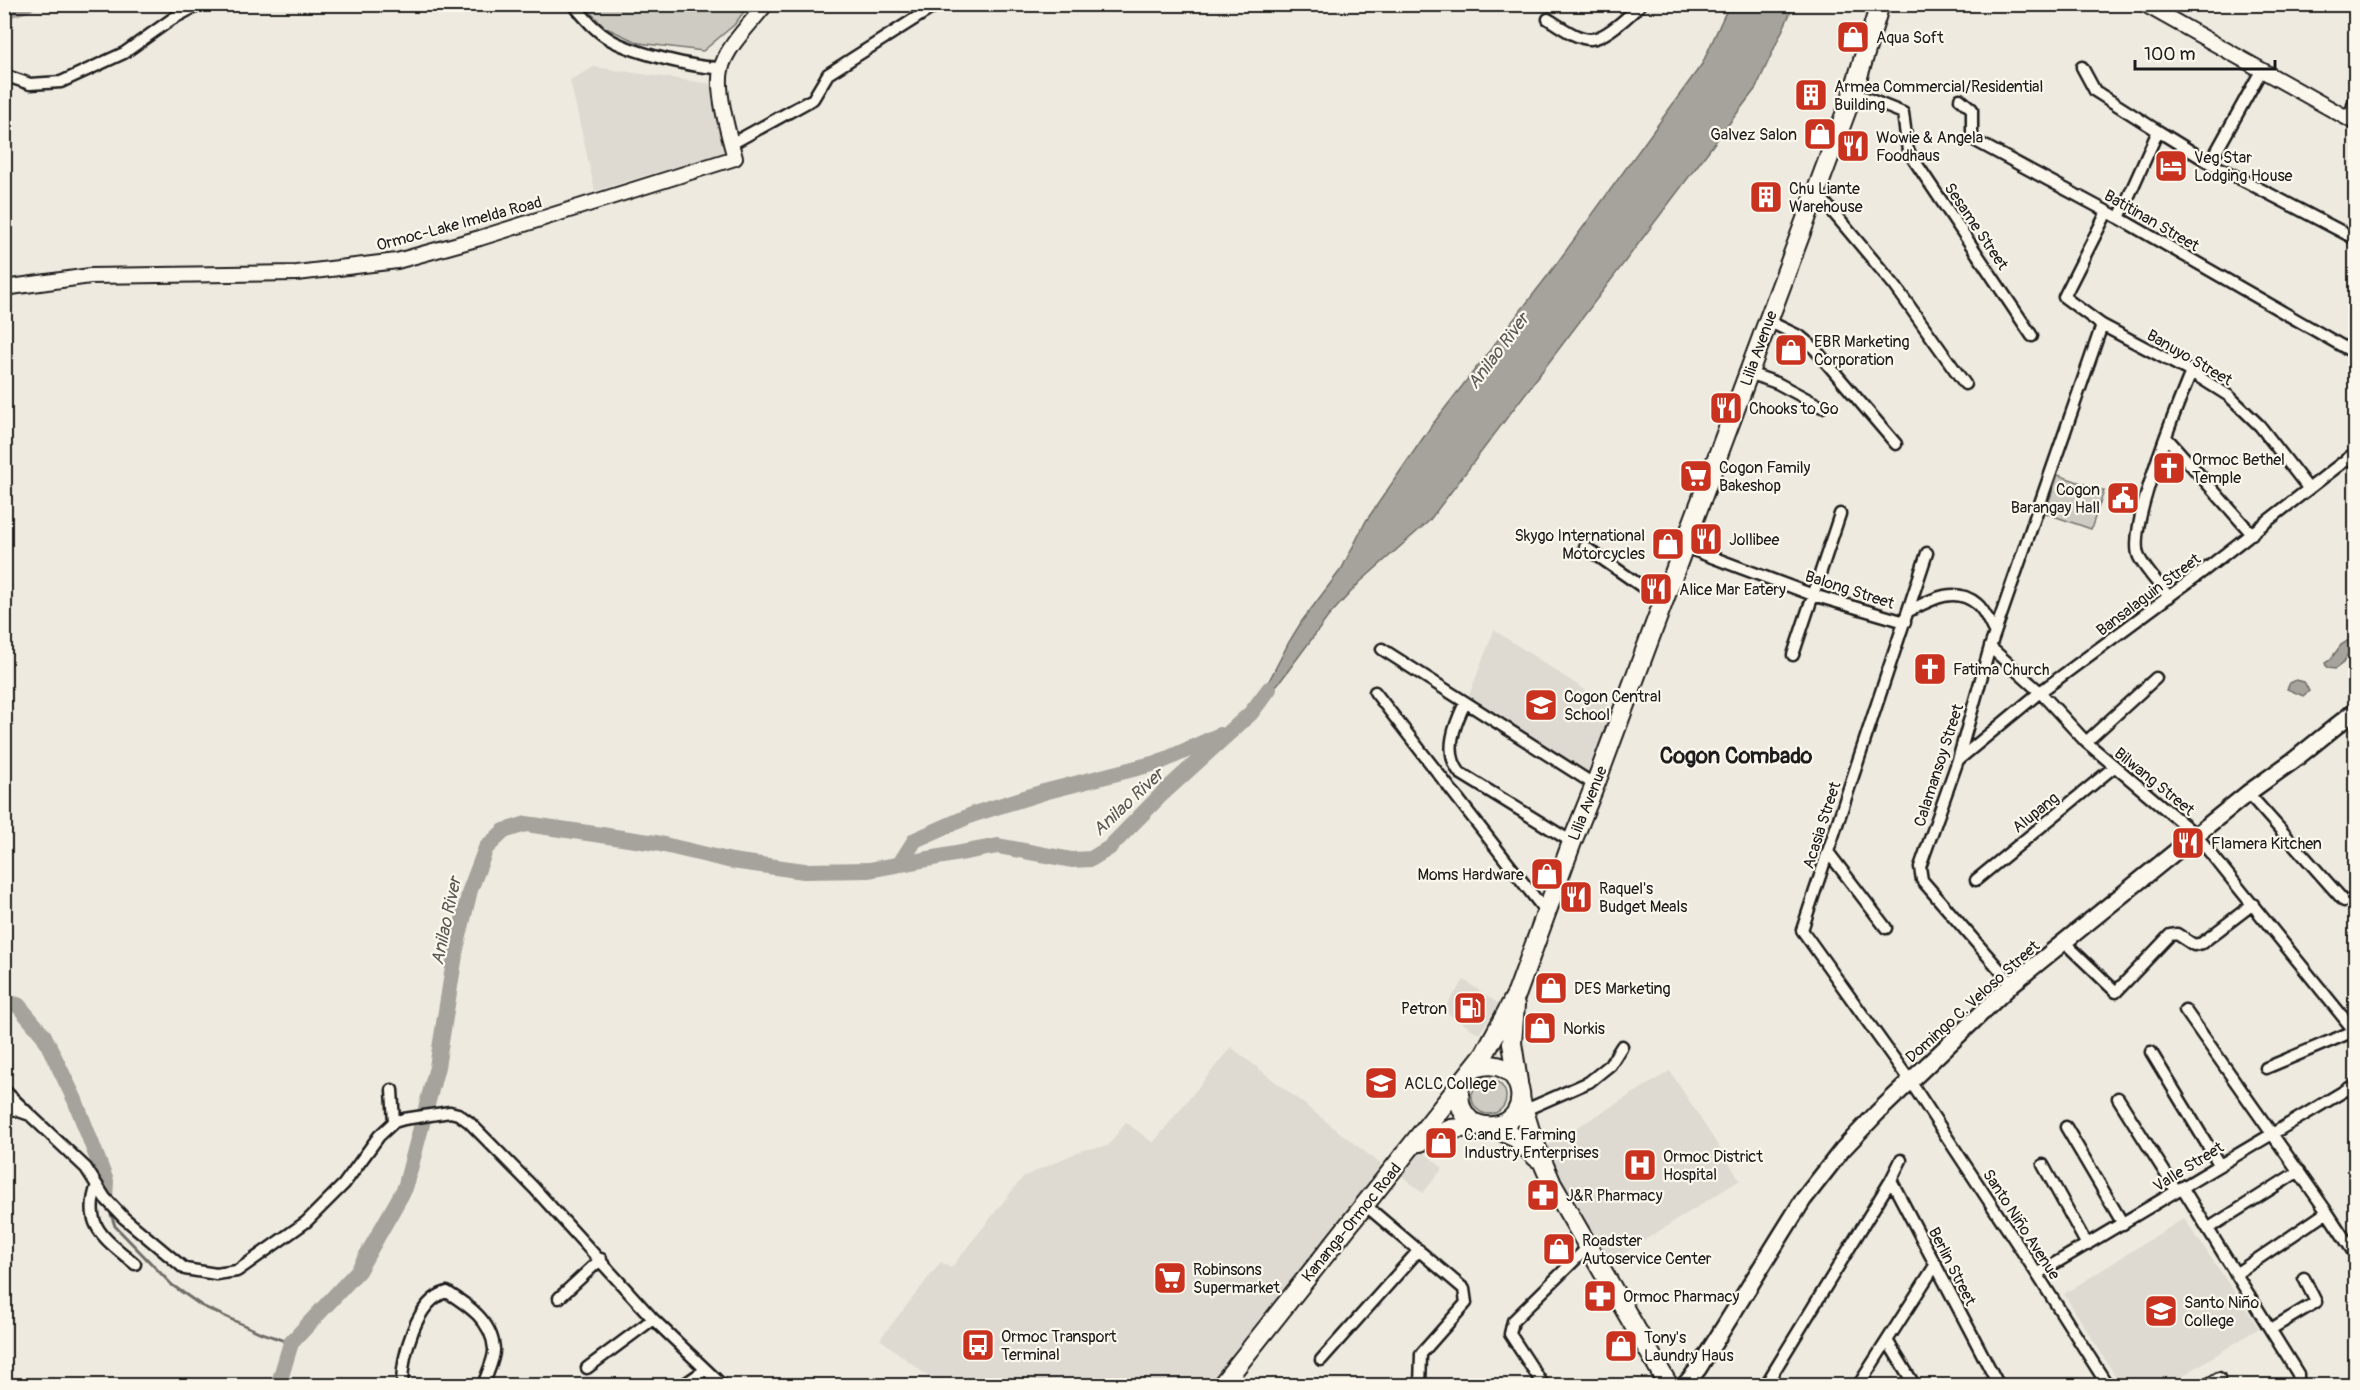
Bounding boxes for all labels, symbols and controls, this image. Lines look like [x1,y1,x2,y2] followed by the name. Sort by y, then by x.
[1835,19,1871,55] shop icon: Aqua Soft
[1876,28,1944,48] place label: Aqua Soft
[2135,33,2274,71] scale bar
[2144,43,2196,66] text: 100 m
[1793,77,1829,113] building icon: Armea Commercial/Residential Building
[1834,77,2043,115] place label: Armea Commercial/Residential Building
[1802,116,1838,152] shop icon: Galvez Salon
[1710,125,1797,145] place label: Galvez Salon
[1835,128,1871,164] restaurant icon: Wowie & Angela Foodhaus
[1876,128,1983,166] place label: Wowie & Angela Foodhaus
[2153,148,2189,184] hotel icon: Veg Star Lodging House
[2194,148,2293,186] place label: Veg Star Lodging House
[1748,179,1784,215] building icon: Chu Liante Warehouse
[1789,179,1863,217] place label: Chu Liante Warehouse
[1940,179,2013,274] street label: Sesame Street
[2100,186,2203,256] street label: Batitinan Street
[374,192,544,256] street label: Ormoc-Lake Imelda Road
[1462,307,1536,394] water label: Anilao River
[1736,308,1782,389] street label: Lilia Avenue
[2143,325,2236,391] street label: Banuyo Street
[1773,332,1809,368] shop icon: EBR Marketing Corporation
[1814,332,1910,370] place label: EBR Marketing Corporation
[1708,390,1744,426] restaurant icon: Chooks to Go
[1749,399,1839,419] place label: Chooks to Go
[2151,450,2187,486] church icon: Ormoc Bethel Temple
[2192,450,2285,488] place label: Ormoc Bethel Temple
[1678,458,1714,494] supermarket icon: Cogon Family Bakeshop
[1719,458,1810,496] place label: Cogon Family Bakeshop
[2011,480,2100,518] place label: Cogon Barangay Hall
[2105,480,2141,516] public building icon: Cogon Barangay Hall
[1688,521,1724,557] restaurant icon: Jollibee
[1515,526,1645,564] place label: Skygo International Motorcycles
[1650,526,1686,562] shop icon: Skygo International Motorcycles
[1729,530,1779,550] place label: Jollibee
[2093,549,2205,640] street label: Bansalaguin Street
[1803,566,1897,614] street label: Balong Street
[1638,571,1674,607] restaurant icon: Alice Mar Eatery
[1679,580,1786,600] place label: Alice Mar Eatery
[1912,651,1948,687] church icon: Fatima Church
[1953,660,2049,680] place label: Fatima Church
[1523,687,1559,723] school or university icon: Cogon Central School
[1564,687,1661,725] place label: Cogon Central School
[1910,701,1968,829] street label: Calamansoy Street
[1660,742,1813,770] district label: Cogon Combado
[2110,743,2199,821] street label: Bilwang Street
[1088,762,1171,841] water label: Anilao River
[1564,763,1612,844] street label: Lilia Avenue
[1798,779,1846,871] street label: Acasia Street
[2008,788,2063,837] street label: Alupang
[2170,825,2206,861] restaurant icon: Flamera Kitchen
[2211,834,2322,854] place label: Flamera Kitchen
[1529,856,1565,892] shop icon: Moms Hardware
[1417,865,1524,885] place label: Moms Hardware
[426,873,468,967] water label: Anilao River
[1558,879,1594,915] restaurant icon: Raquel's Budget Meals
[1599,879,1688,917] place label: Raquel's Budget Meals
[1901,936,2044,1067] street label: Domingo C. Veloso Street
[1533,970,1569,1006] shop icon: DES Marketing
[1574,979,1671,999] place label: DES Marketing
[1452,990,1488,1026] fuel station icon: Petron
[1401,999,1447,1019] place label: Petron
[1522,1010,1558,1046] shop icon: Norkis
[1563,1019,1605,1039] place label: Norkis
[1363,1065,1399,1101] school or university icon: ACLC College
[1404,1074,1497,1094] place label: ACLC College
[1423,1125,1459,1161] shop icon: C.and E. Farming Industry Enterprises
[1464,1125,1599,1163] place label: C.and E. Farming Industry Enterprises
[2150,1137,2228,1196] street label: Valle Street
[1622,1147,1658,1183] hospital icon: Ormoc District Hospital
[1663,1147,1763,1185] place label: Ormoc District Hospital
[1298,1159,1406,1286] street label: Kananga-Ormoc Road
[1978,1165,2064,1284] street label: Santo Niño Avenue
[1525,1177,1561,1213] pharmacy icon: J&R Pharmacy
[1566,1186,1663,1206] place label: J&R Pharmacy
[1924,1224,1981,1309] street label: Berlin Street
[1541,1231,1577,1267] shop icon: Roadster Autoservice Center
[1582,1231,1712,1269] place label: Roadster Autoservice Center
[1152,1260,1188,1296] supermarket icon: Robinsons Supermarket
[1193,1260,1280,1298] place label: Robinsons Supermarket
[1582,1278,1618,1314] pharmacy icon: Ormoc Pharmacy
[1623,1287,1740,1307] place label: Ormoc Pharmacy
[2143,1293,2179,1329] school or university icon: Santo Niño College
[2184,1293,2260,1331] place label: Santo Niño College
[960,1327,996,1363] bus stop icon: Ormoc Transport Terminal
[1001,1327,1117,1365] place label: Ormoc Transport Terminal
[1603,1328,1639,1364] shop icon: Tony's Laundry Haus
[1644,1328,1734,1366] place label: Tony's Laundry Haus

